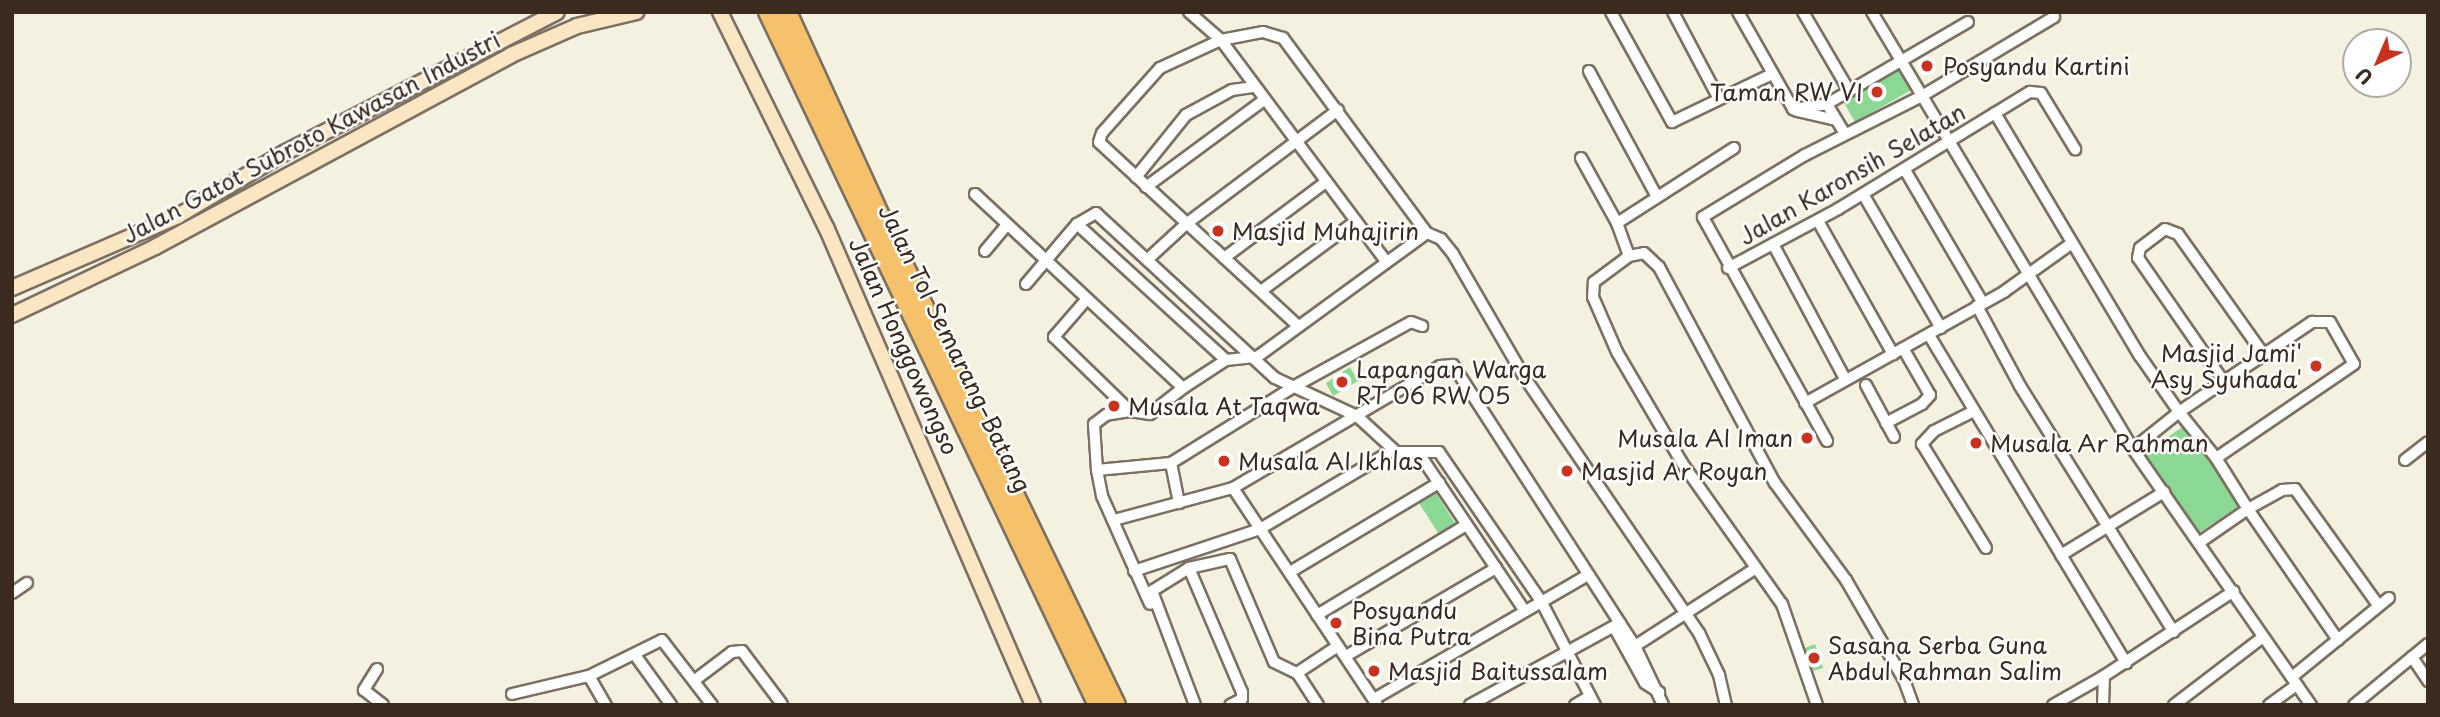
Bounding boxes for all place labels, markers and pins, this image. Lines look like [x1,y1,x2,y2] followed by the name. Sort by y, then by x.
[1943,52,2133,80] place label: Posyandu Kartini
[1917,56,1937,76] marker: Posyandu Kartini
[1708,78,1863,106] place label: Taman RW VI
[1869,84,1885,100] marker: Taman RW VI
[1232,217,1419,245] place label: Masjid Muhajirin
[1210,223,1226,239] marker: Masjid Muhajirin
[2152,339,2302,393] place label: Masjid Jami' Asy Syuhada'
[1356,355,1548,409] place label: Lapangan Warga RT 06 RW 05
[2308,358,2324,374] marker: Masjid Jami' Asy Syuhada'
[1334,374,1350,390] marker: Lapangan Warga RT 06 RW 05
[1128,392,1323,420] place label: Musala At Taqwa
[1106,398,1122,414] marker: Musala At Taqwa
[1617,424,1793,452] place label: Musala Al Iman
[1990,429,2207,457] place label: Musala Ar Rahman
[1799,430,1815,446] marker: Musala Al Iman
[1968,435,1984,451] marker: Musala Ar Rahman
[1238,447,1423,475] place label: Musala Al Ikhlas
[1216,453,1232,469] marker: Musala Al Ikhlas
[1581,457,1767,485] place label: Masjid Ar Royan
[1559,463,1575,479] marker: Masjid Ar Royan
[1352,596,1471,650] place label: Posyandu Bina Putra
[1326,613,1346,633] marker: Posyandu Bina Putra
[1828,631,2063,685] place label: Sasana Serba Guna Abdul Rahman Salim
[1806,650,1822,666] marker: Sasana Serba Guna Abdul Rahman Salim
[1388,657,1608,685] place label: Masjid Baitussalam
[1366,663,1382,679] marker: Masjid Baitussalam

